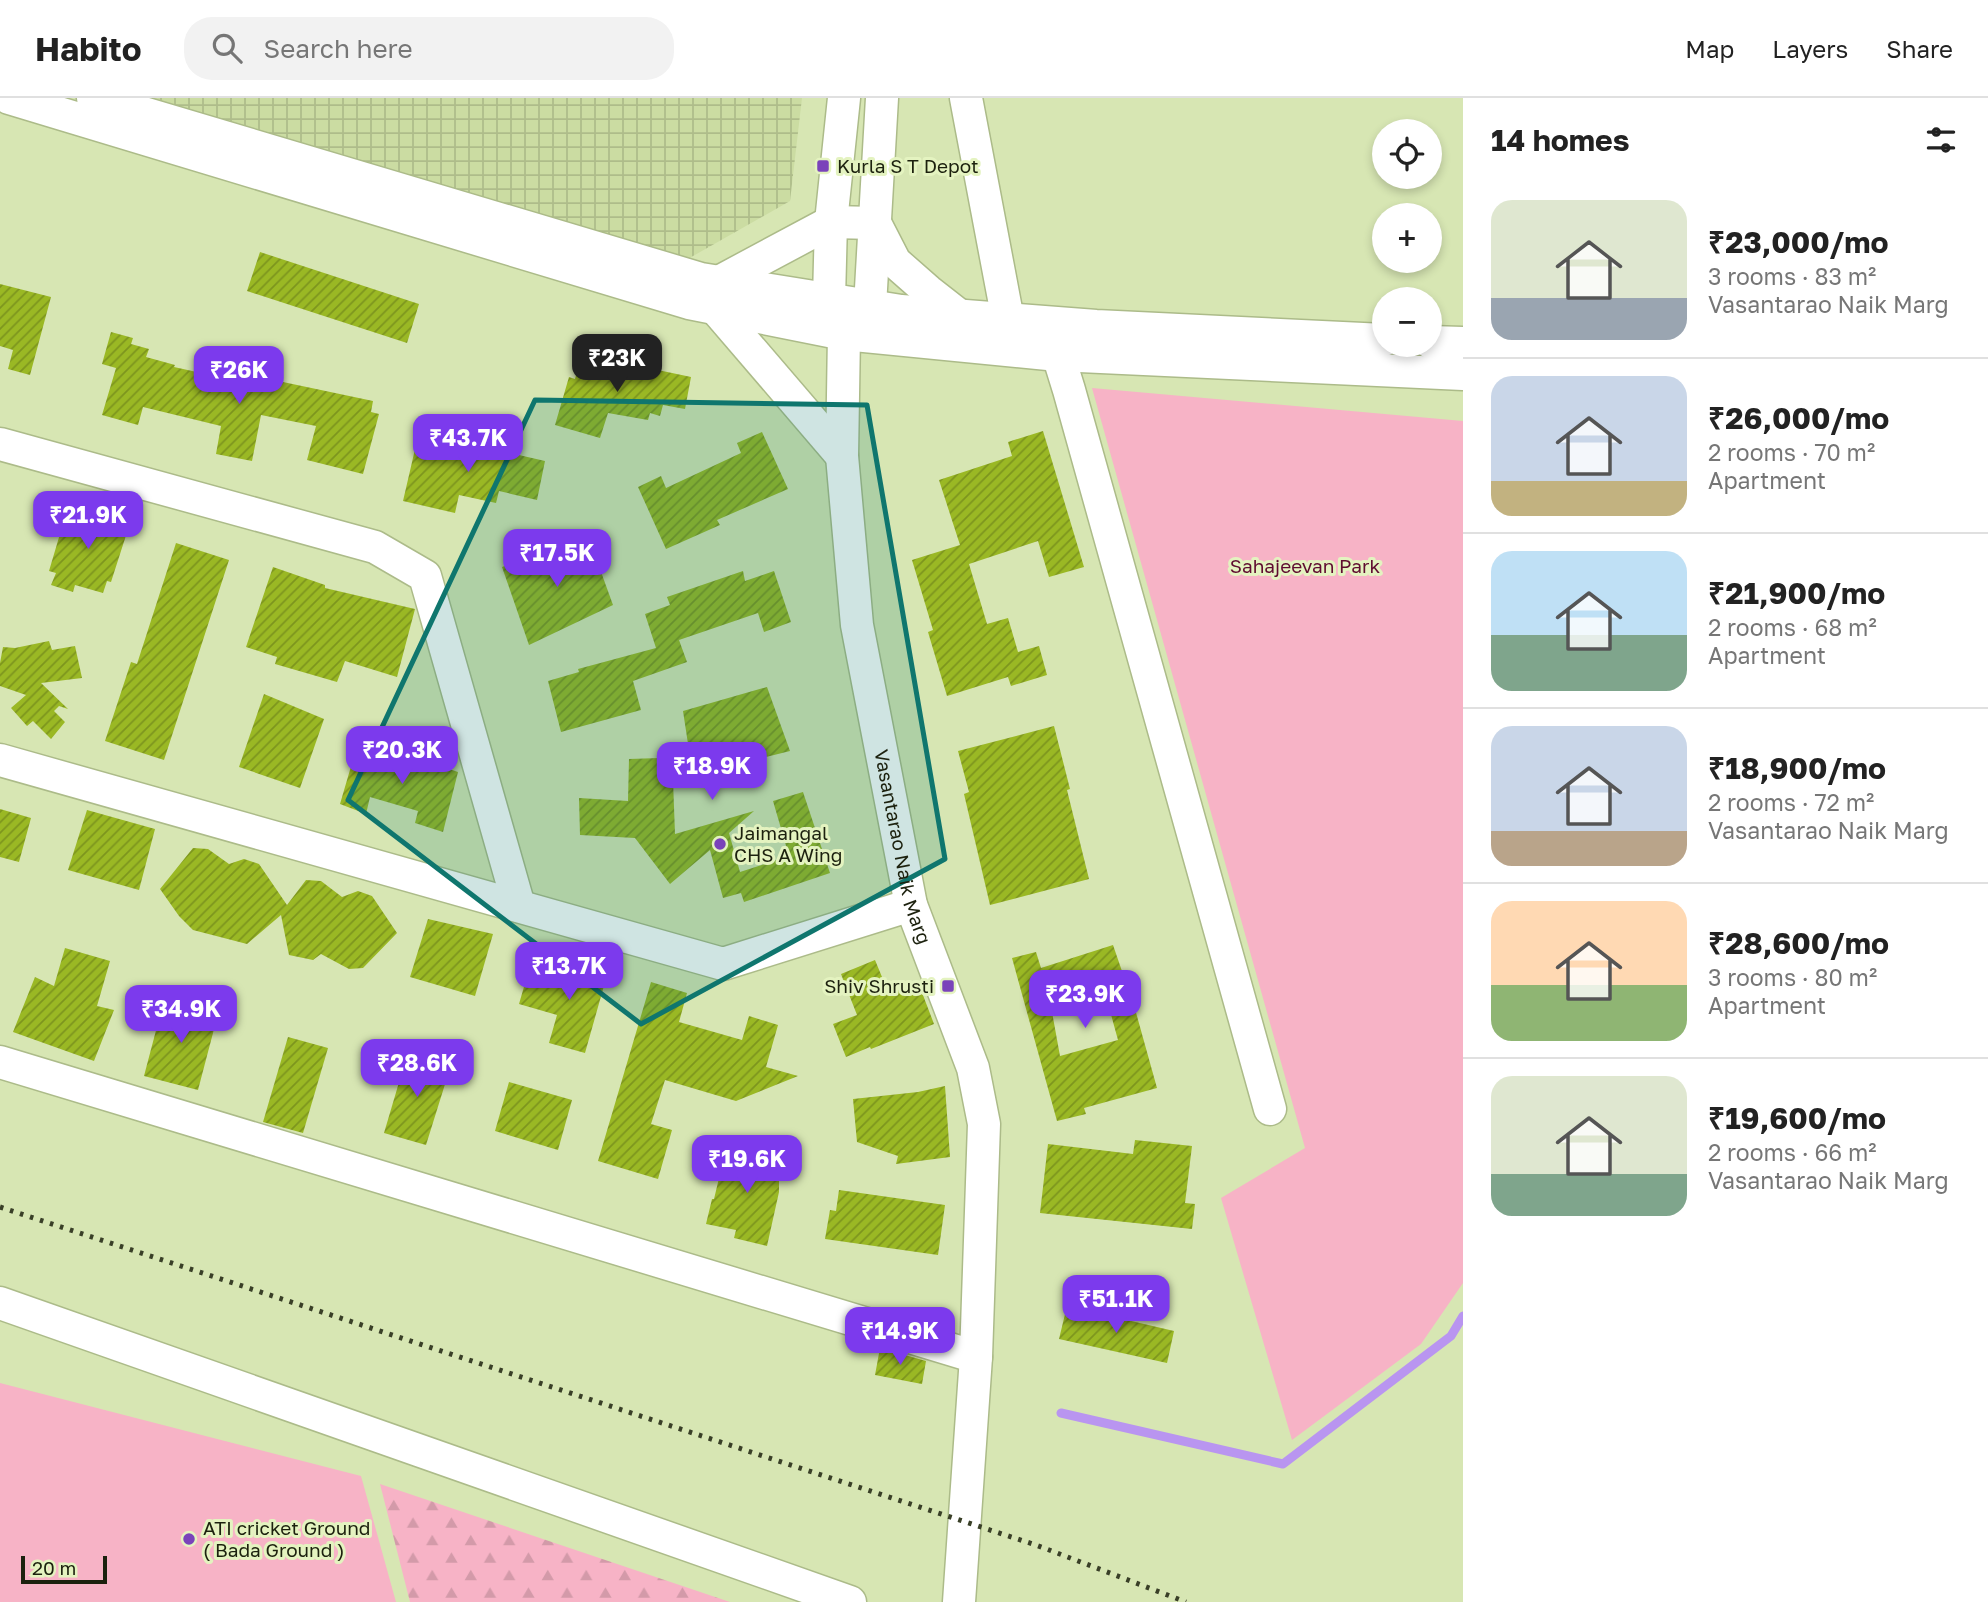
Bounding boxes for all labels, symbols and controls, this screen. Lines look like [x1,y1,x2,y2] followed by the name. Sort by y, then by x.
[184,17,674,80] search box
[35,29,142,68] text: Habito
[208,29,246,67] icon: search
[264,33,413,64] text: Search here
[1685,34,1734,63] text: Map
[1772,34,1848,63] text: Layers
[1886,34,1953,63] text: Share
[1372,119,1442,357] map controls
[1372,119,1442,189] button: locate
[1922,121,1960,159] icon: filters
[1491,122,1630,158] text: 14 homes
[837,154,979,177] place label: Kurla S T Depot
[815,158,831,174] marker: Kurla S T Depot
[1372,203,1442,273] button: +
[1708,224,1889,260] text: ₹23,000/mo
[1547,228,1631,312] icon: home
[1708,262,1876,290] text: 3 rooms · 83 m²
[1372,287,1442,357] button: −
[1708,290,1949,318] text: Vasantarao Naik Marg
[576,334,658,394] pin: ₹23K
[588,343,646,371] text: ₹23K
[198,346,280,406] pin: ₹26K
[210,355,268,383] text: ₹26K
[1708,400,1889,436] text: ₹26,000/mo
[1547,404,1631,488] icon: home
[411,414,525,474] pin: ₹43.7K
[429,423,507,451] text: ₹43.7K
[1708,438,1875,466] text: 2 rooms · 70 m²
[1708,466,1826,494] text: Apartment
[31,491,145,551] pin: ₹21.9K
[49,500,127,528] text: ₹21.9K
[500,530,614,589] pin: ₹17.5K
[519,538,595,566] text: ₹17.5K
[1230,554,1380,577] park label: Sahajeevan Park
[1708,575,1885,611] text: ₹21,900/mo
[1547,579,1631,663] icon: home
[1708,613,1877,641] text: 2 rooms · 68 m²
[1708,641,1826,669] text: Apartment
[345,726,459,786] pin: ₹20.3K
[362,735,442,763] text: ₹20.3K
[655,742,769,802] pin: ₹18.9K
[870,747,937,947] street label: Vasantarao Naik Marg
[1708,750,1886,786] text: ₹18,900/mo
[673,751,751,779] text: ₹18.9K
[1547,754,1631,838] icon: home
[1708,788,1874,816] text: 2 rooms · 72 m²
[1708,816,1949,844] text: Vasantarao Naik Marg
[734,821,842,866] place label: Jaimangal CHS A Wing
[712,836,728,852] marker: Jaimangal CHS A Wing
[1708,925,1889,961] text: ₹28,600/mo
[1547,929,1631,1013] icon: home
[512,942,626,1002] pin: ₹13.7K
[531,951,607,979] text: ₹13.7K
[1708,963,1877,991] text: 3 rooms · 80 m²
[1028,970,1142,1030] pin: ₹23.9K
[824,974,934,997] place label: Shiv Shrusti
[940,978,956,994] marker: Shiv Shrusti
[1045,979,1125,1007] text: ₹23.9K
[124,986,238,1045] pin: ₹34.9K
[1708,991,1826,1019] text: Apartment
[141,994,221,1022] text: ₹34.9K
[360,1040,474,1099] pin: ₹28.6K
[377,1048,457,1076] text: ₹28.6K
[1708,1100,1886,1136] text: ₹19,600/mo
[1547,1104,1631,1188] icon: home
[690,1136,804,1195] pin: ₹19.6K
[1708,1138,1877,1166] text: 2 rooms · 66 m²
[708,1144,786,1172] text: ₹19.6K
[1708,1166,1949,1194] text: Vasantarao Naik Marg
[1059,1276,1173,1335] pin: ₹51.1K
[1079,1284,1153,1312] text: ₹51.1K
[843,1308,957,1367] pin: ₹14.9K
[861,1316,939,1344] text: ₹14.9K
[203,1516,371,1561] place label: ATI cricket Ground ( Bada Ground )
[181,1531,197,1547] marker: ATI cricket Ground ( Bada Ground )
[21,1553,107,1585] scale bar
[32,1556,76,1579] text: 20 m

